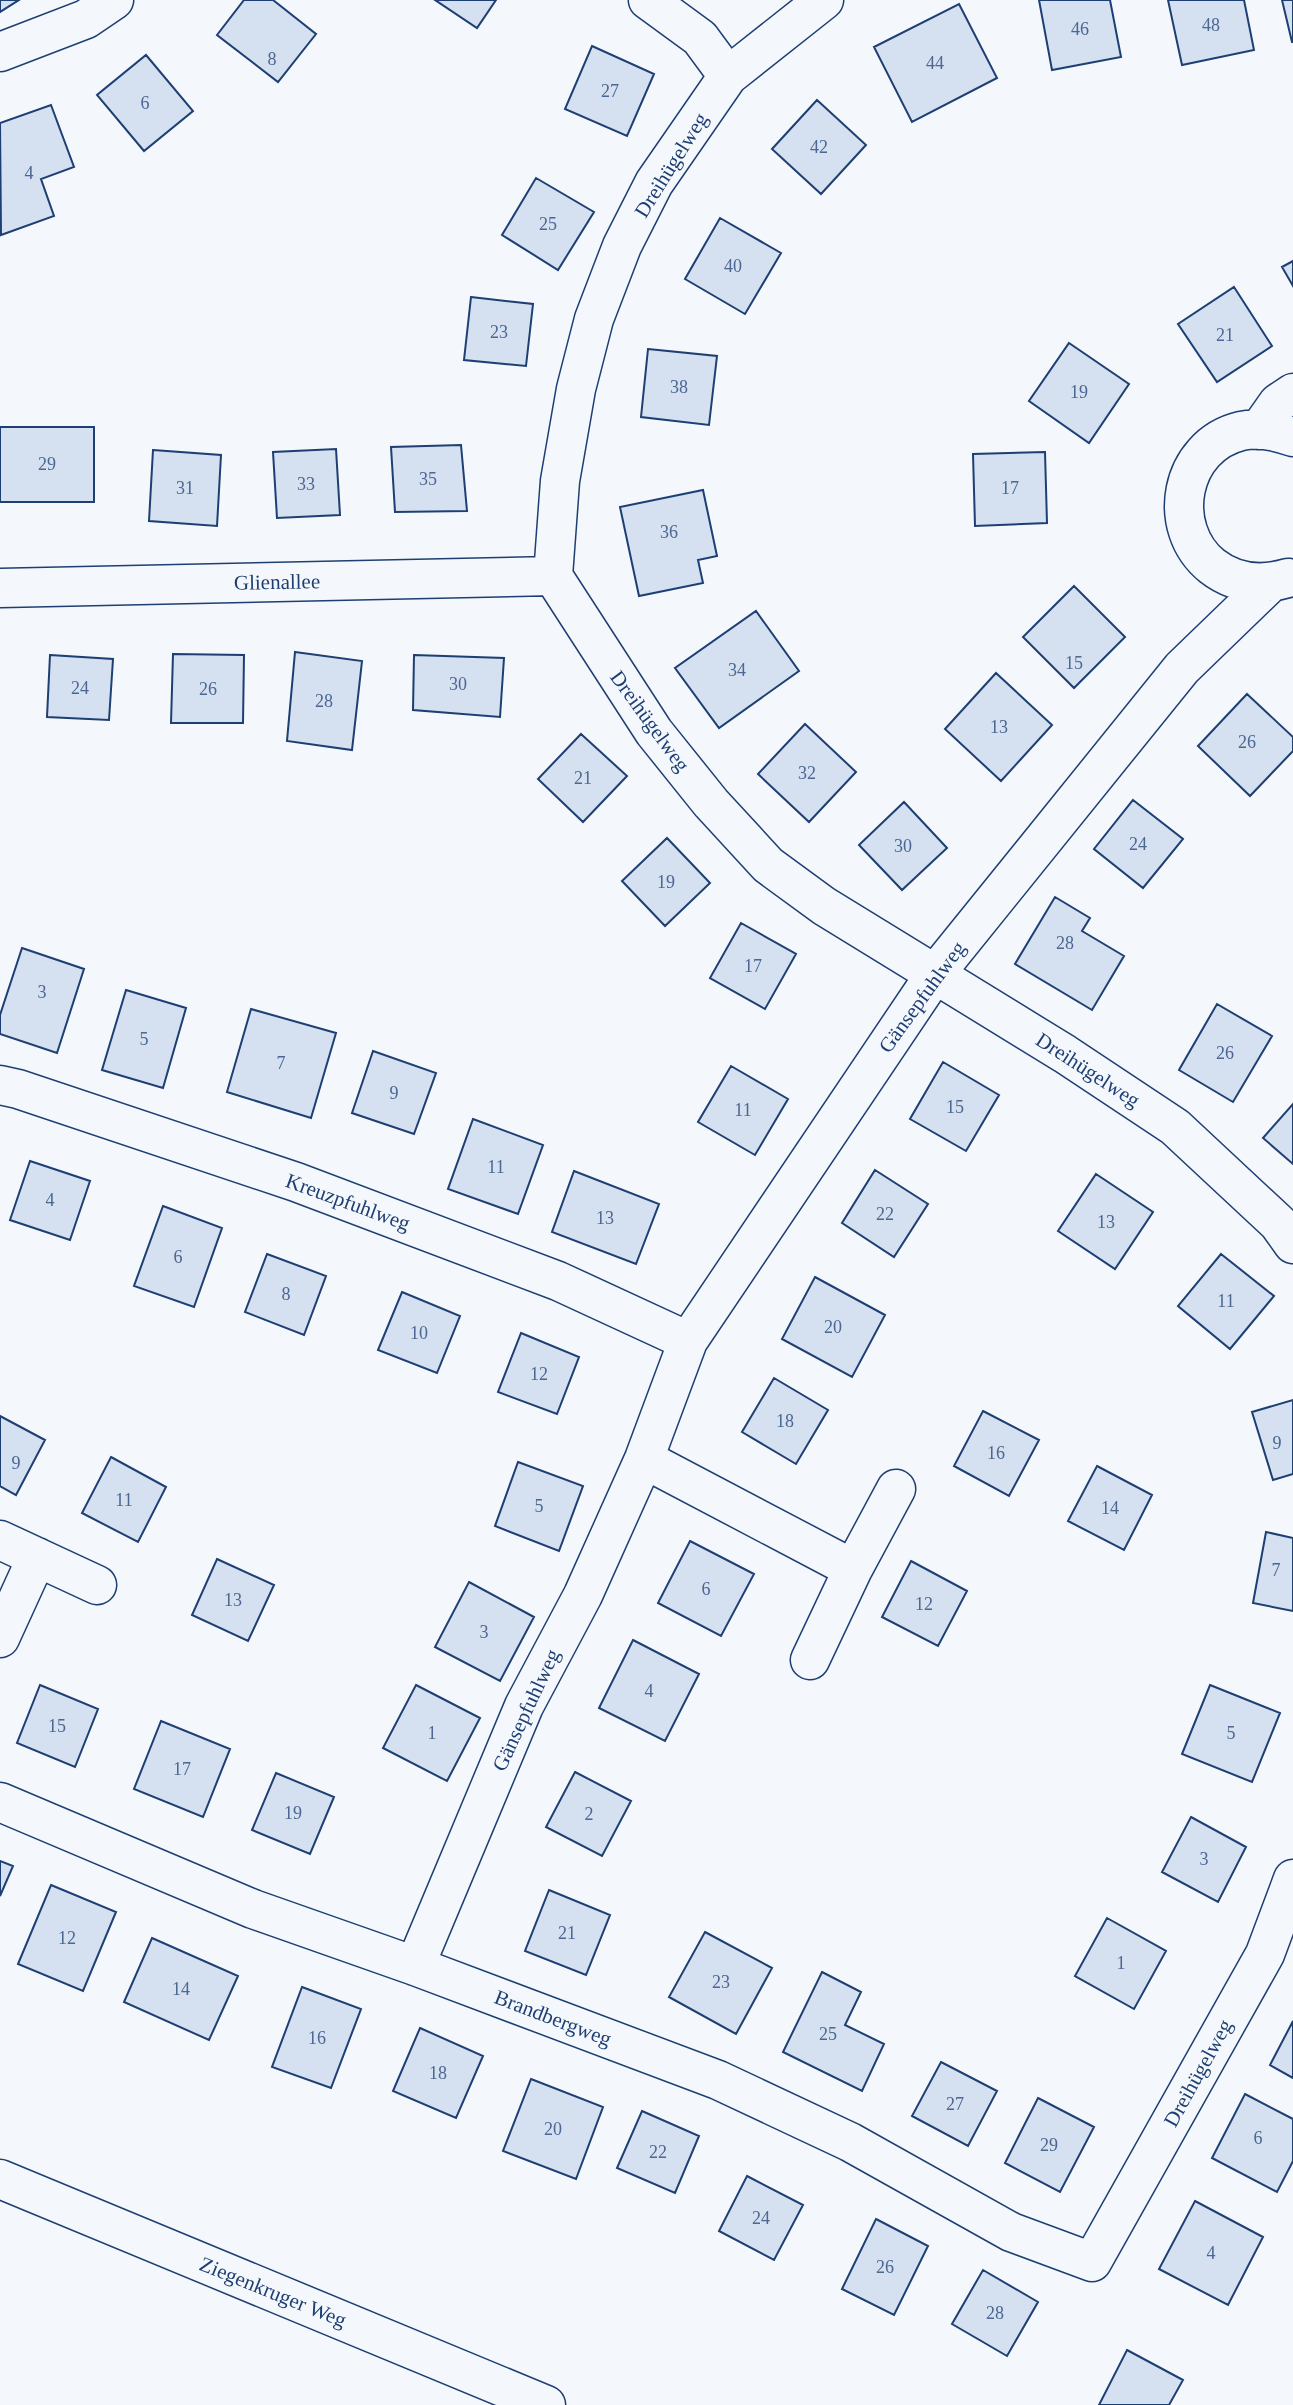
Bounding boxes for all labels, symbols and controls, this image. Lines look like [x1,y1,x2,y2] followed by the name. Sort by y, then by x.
[1202,15,1220,35] house number: 48
[1071,19,1089,39] house number: 46
[268,49,277,69] house number: 8
[926,53,944,73] house number: 44
[601,81,619,101] house number: 27
[141,93,150,113] house number: 6
[629,108,713,222] street label: Dreihügelweg
[810,137,828,157] house number: 42
[25,163,34,183] house number: 4
[539,214,557,234] house number: 25
[724,256,742,276] house number: 40
[490,322,508,342] house number: 23
[1216,325,1234,345] house number: 21
[670,377,688,397] house number: 38
[1070,382,1088,402] house number: 19
[38,454,56,474] house number: 29
[419,469,437,489] house number: 35
[297,474,315,494] house number: 33
[176,478,194,498] house number: 31
[1001,478,1019,498] house number: 17
[660,522,678,542] house number: 36
[234,569,320,595] street label: Glienallee
[1065,653,1083,673] house number: 15
[728,660,746,680] house number: 34
[605,666,695,777] street label: Dreihügelweg
[449,674,467,694] house number: 30
[71,678,89,698] house number: 24
[199,679,217,699] house number: 26
[315,691,333,711] house number: 28
[990,717,1008,737] house number: 13
[1238,732,1256,752] house number: 26
[798,763,816,783] house number: 32
[574,768,592,788] house number: 21
[1129,834,1147,854] house number: 24
[894,836,912,856] house number: 30
[657,872,675,892] house number: 19
[1056,933,1074,953] house number: 28
[874,936,971,1057] street label: Gänsepfuhlweg
[744,956,762,976] house number: 17
[38,982,47,1002] house number: 3
[1032,1028,1145,1113] street label: Dreihügelweg
[140,1029,149,1049] house number: 5
[1216,1043,1234,1063] house number: 26
[277,1053,286,1073] house number: 7
[390,1083,399,1103] house number: 9
[946,1097,964,1117] house number: 15
[734,1100,752,1120] house number: 11
[487,1157,505,1177] house number: 11
[283,1168,414,1236] street label: Kreuzpfuhlweg
[46,1190,55,1210] house number: 4
[876,1204,894,1224] house number: 22
[596,1208,614,1228] house number: 13
[1097,1212,1115,1232] house number: 13
[174,1247,183,1267] house number: 6
[282,1284,291,1304] house number: 8
[1217,1291,1235,1311] house number: 11
[824,1317,842,1337] house number: 20
[410,1323,428,1343] house number: 10
[530,1364,548,1384] house number: 12
[776,1411,794,1431] house number: 18
[1273,1433,1282,1453] house number: 9
[987,1443,1005,1463] house number: 16
[12,1453,21,1473] house number: 9
[115,1490,133,1510] house number: 11
[535,1496,544,1516] house number: 5
[1101,1498,1119,1518] house number: 14
[1272,1560,1281,1580] house number: 7
[702,1579,711,1599] house number: 6
[224,1590,242,1610] house number: 13
[915,1594,933,1614] house number: 12
[480,1622,489,1642] house number: 3
[487,1645,565,1775] street label: Gänsepfuhlweg
[645,1681,654,1701] house number: 4
[48,1716,66,1736] house number: 15
[428,1723,437,1743] house number: 1
[1227,1723,1236,1743] house number: 5
[173,1759,191,1779] house number: 17
[284,1803,302,1823] house number: 19
[585,1804,594,1824] house number: 2
[1200,1849,1209,1869] house number: 3
[558,1923,576,1943] house number: 21
[58,1928,76,1948] house number: 12
[1117,1953,1126,1973] house number: 1
[712,1972,730,1992] house number: 23
[172,1979,190,1999] house number: 14
[491,1985,615,2051] street label: Brandbergweg
[1159,2015,1238,2131] street label: Dreihügelweg
[819,2024,837,2044] house number: 25
[308,2028,326,2048] house number: 16
[429,2063,447,2083] house number: 18
[946,2094,964,2114] house number: 27
[544,2119,562,2139] house number: 20
[1254,2128,1263,2148] house number: 6
[1040,2135,1058,2155] house number: 29
[649,2142,667,2162] house number: 22
[752,2208,770,2228] house number: 24
[1207,2243,1216,2263] house number: 4
[196,2252,350,2333] street label: Ziegenkruger Weg
[876,2257,894,2277] house number: 26
[986,2303,1004,2323] house number: 28

